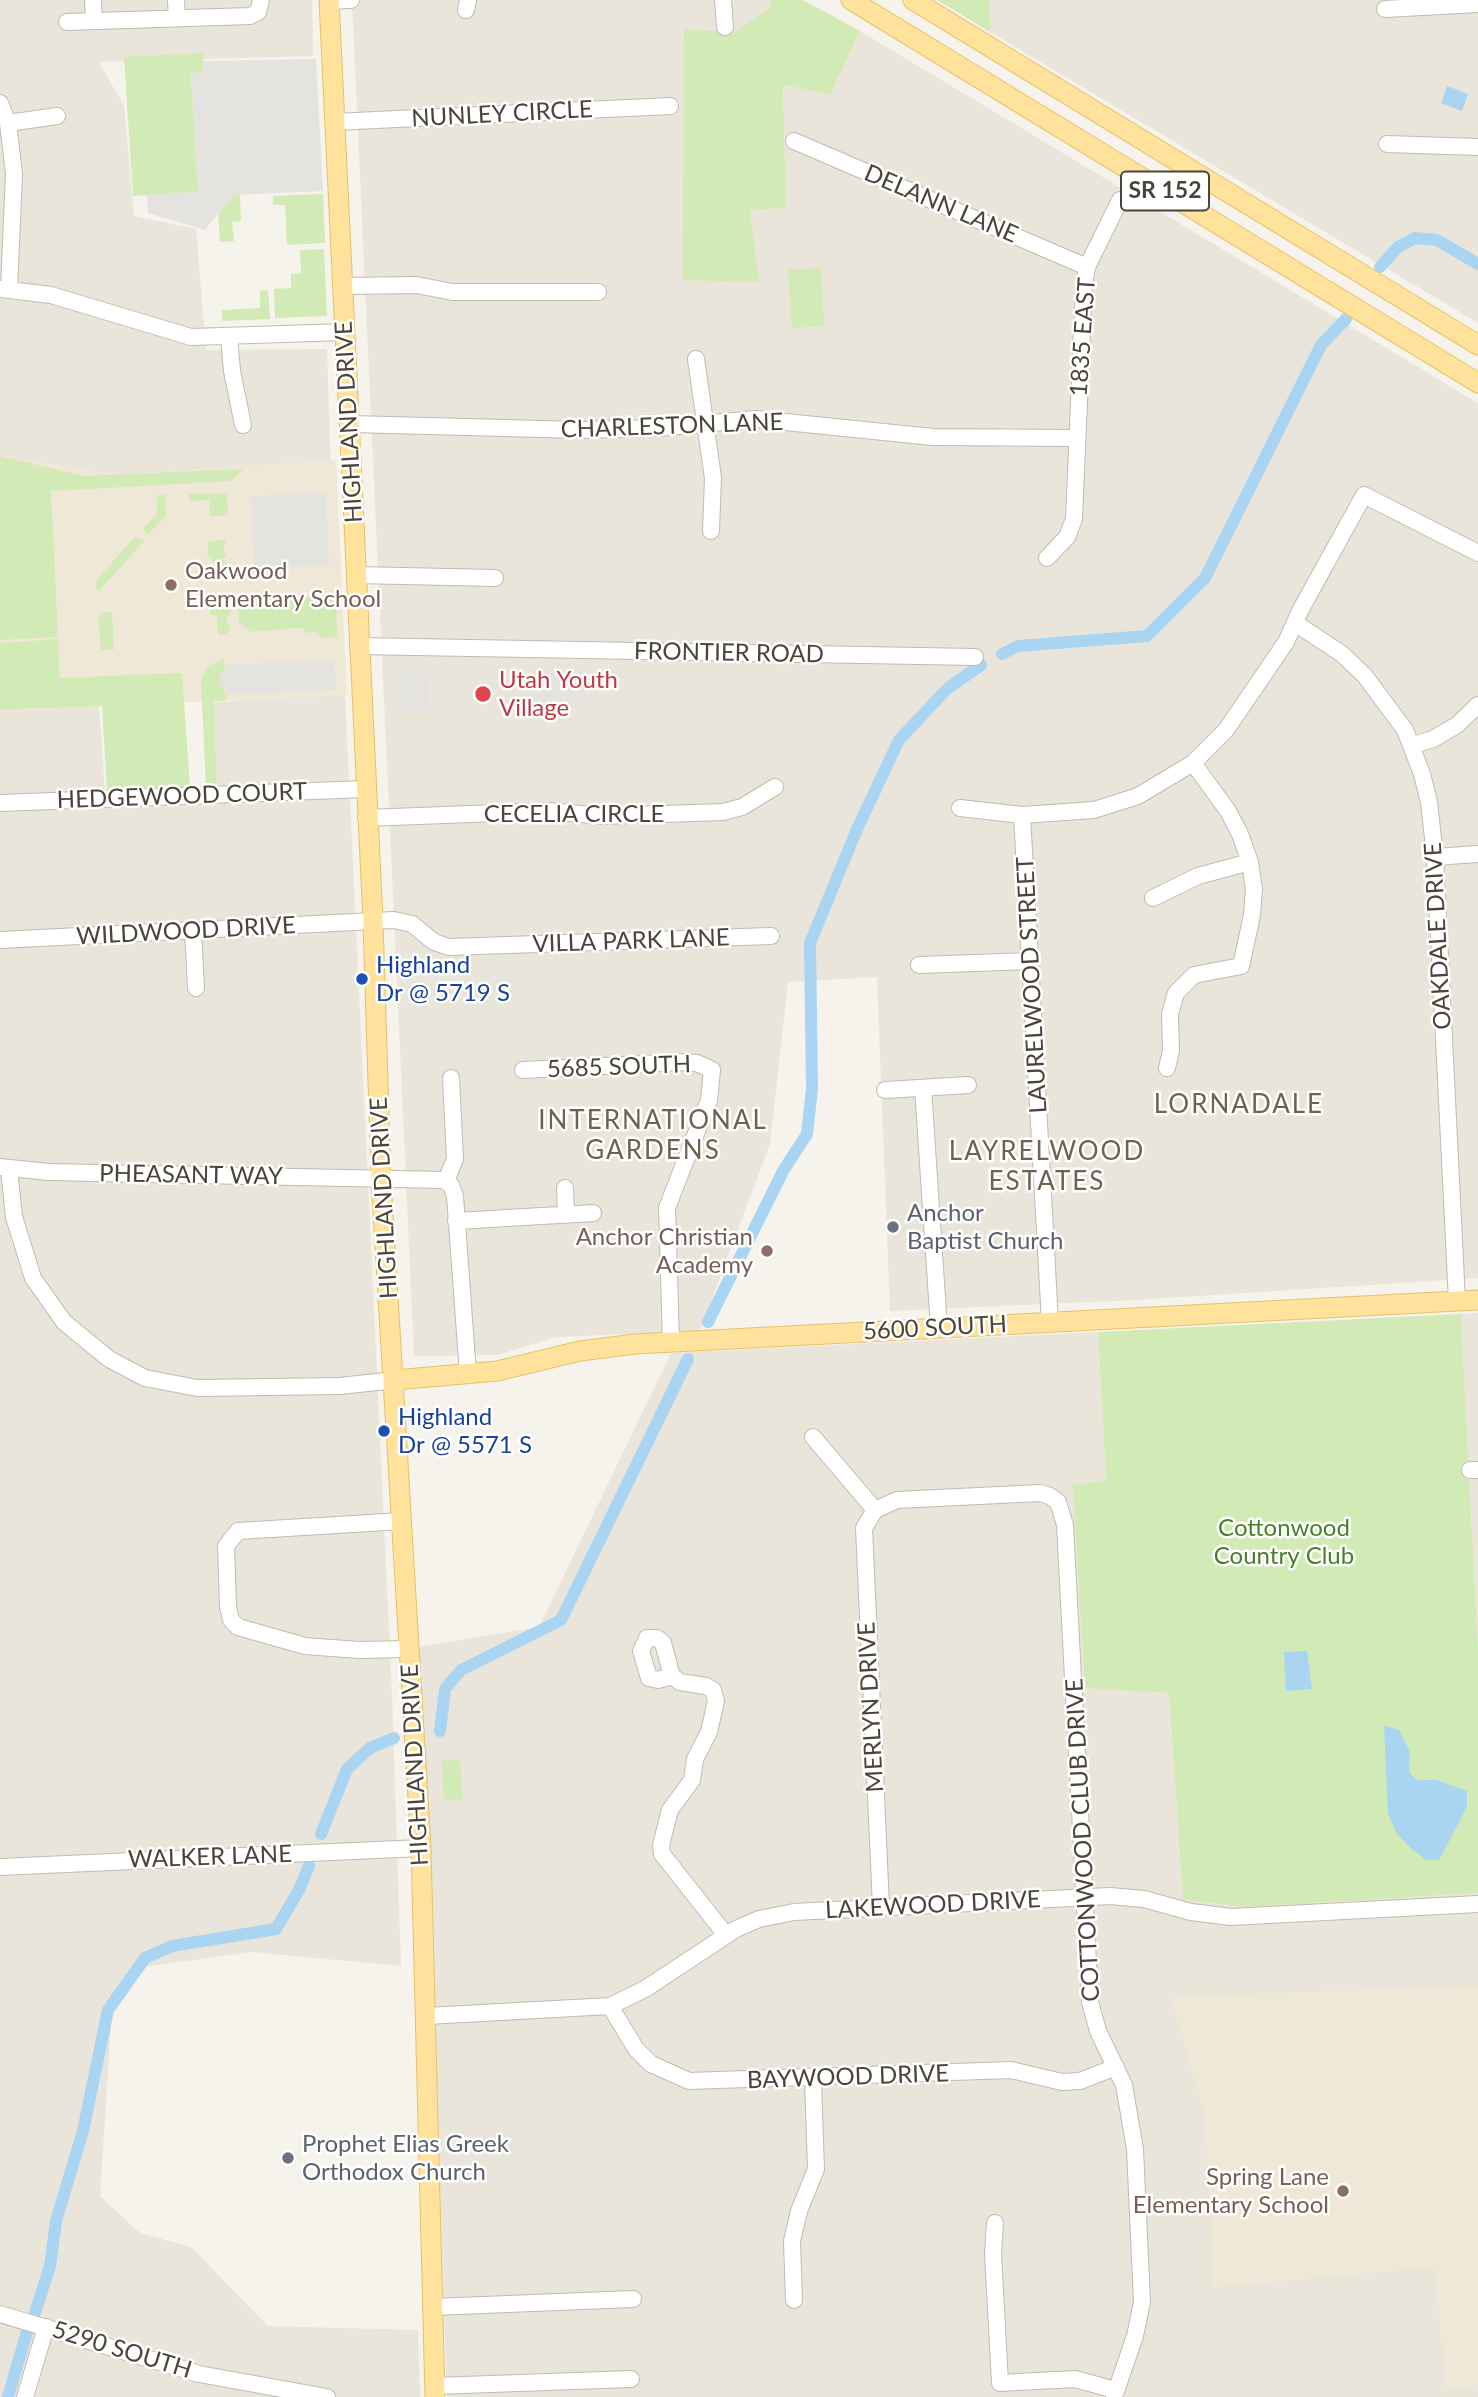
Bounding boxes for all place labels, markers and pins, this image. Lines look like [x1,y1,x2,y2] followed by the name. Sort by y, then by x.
[185,557,381,613] place label: Oakwood Elementary School
[163,577,179,593] marker: Oakwood Elementary School
[499,666,618,722] place label: Utah Youth Village
[473,684,493,704] marker: Utah Youth Village
[376,951,510,1007] place label: Highland Dr @ 5719 S
[354,971,370,987] marker: Highland Dr @ 5719 S
[907,1199,1063,1255] place label: Anchor Baptist Church
[885,1219,901,1235] marker: Anchor Baptist Church
[576,1223,753,1279] place label: Anchor Christian Academy
[759,1243,775,1259] marker: Anchor Christian Academy
[398,1403,532,1459] place label: Highland Dr @ 5571 S
[376,1423,392,1439] marker: Highland Dr @ 5571 S
[302,2130,509,2186] place label: Prophet Elias Greek Orthodox Church
[280,2150,296,2166] marker: Prophet Elias Greek Orthodox Church
[1133,2163,1329,2219] place label: Spring Lane Elementary School
[1335,2183,1351,2199] marker: Spring Lane Elementary School

